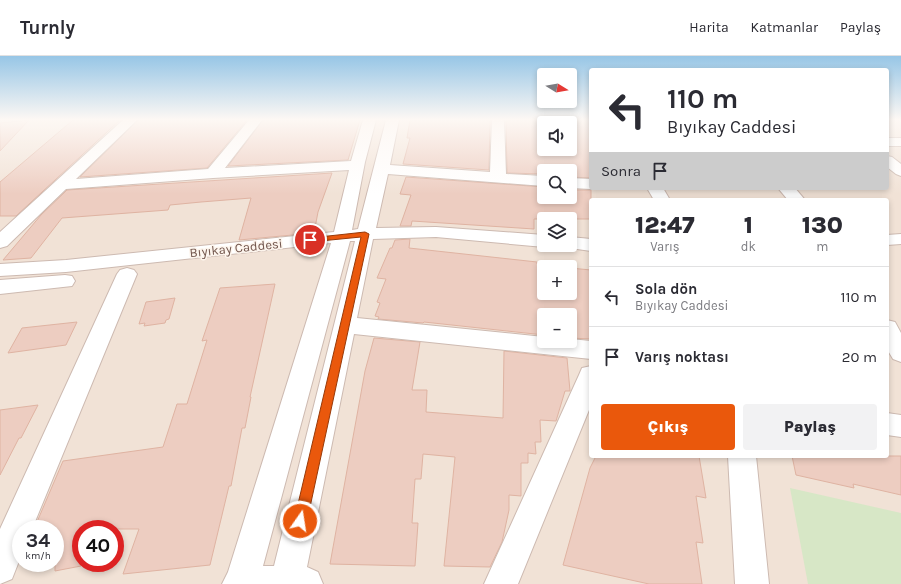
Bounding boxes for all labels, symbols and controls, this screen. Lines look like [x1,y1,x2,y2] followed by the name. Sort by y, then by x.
[20,17,75,39] text: Turnly
[689,19,729,36] text: Harita
[751,19,818,36] text: Katmanlar
[840,19,881,36] text: Paylaş
[537,68,577,108] north arrow
[537,68,577,348] map controls
[667,82,738,115] text: 110 m
[601,84,653,136] icon: left
[537,116,577,156] button: sound
[667,116,796,138] text: Bıyıkay Caddesi
[649,160,671,182] icon: arrive
[601,162,641,180] text: Sonra
[537,164,577,204] button: search
[635,211,695,239] text: 12:47
[744,211,753,239] text: 1
[802,211,843,239] text: 130
[537,212,577,252] button: layers
[293,223,327,257] pin
[299,229,321,251] icon: arrive
[189,236,283,260] street label: Bıyıkay Caddesi
[650,239,680,254] text: Varış
[741,239,756,254] text: dk
[816,239,828,254] text: m
[537,260,577,300] button: +
[635,280,697,298] text: Sola dön
[601,286,623,308] icon: left
[841,288,877,306] text: 110 m
[635,298,728,313] text: Bıyıkay Caddesi
[537,308,577,348] button: −
[601,346,623,368] icon: arrive
[635,348,729,366] text: Varış noktası
[842,348,877,366] text: 20 m
[601,404,735,450] button: Çıkış
[743,404,877,450] button: Paylaş
[279,500,321,542] position arrow
[72,520,124,572] speed limit sign: 40
[26,529,50,552] text: 34
[25,550,51,562] text: km/h

